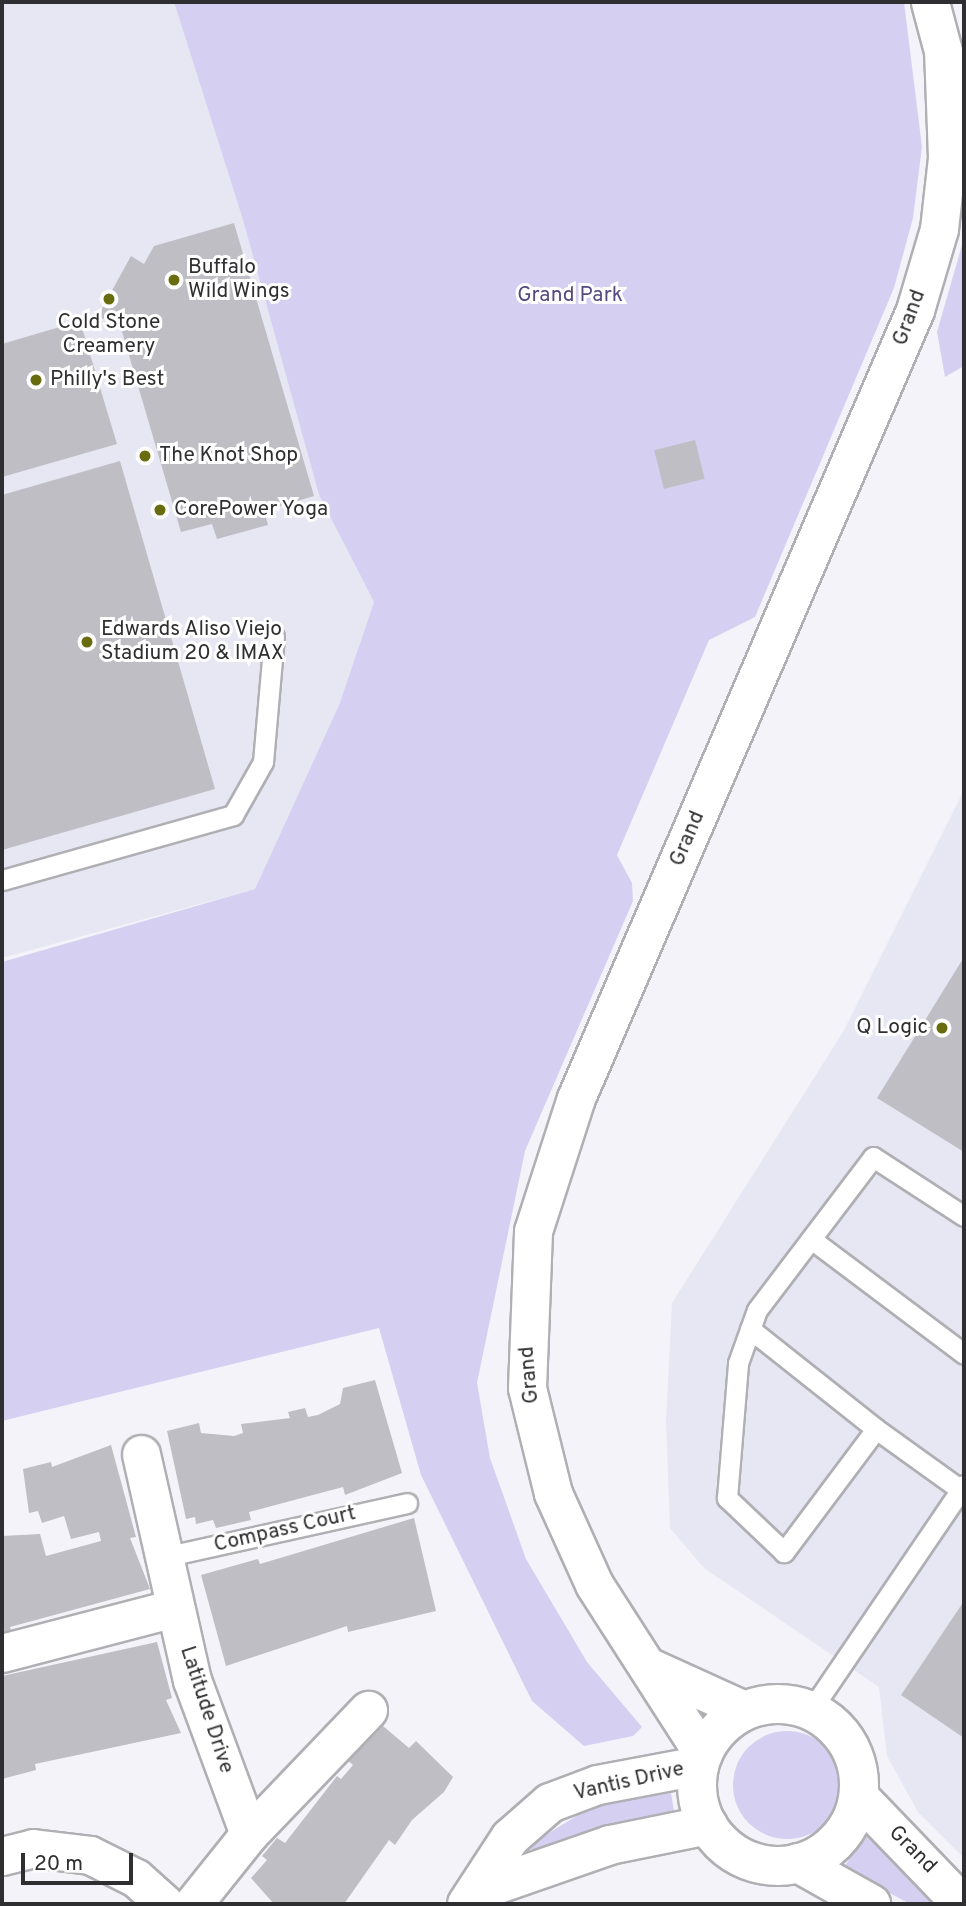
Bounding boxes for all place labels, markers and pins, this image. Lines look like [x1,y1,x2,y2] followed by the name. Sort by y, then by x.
[188,255,290,305] place label: Buffalo Wild Wings
[166,272,182,288] marker: Buffalo Wild Wings
[101,291,117,307] marker: Cold Stone Creamery
[58,310,160,360] place label: Cold Stone Creamery
[50,367,164,393] place label: Philly's Best
[28,372,44,388] marker: Philly's Best
[159,443,298,469] place label: The Knot Shop
[137,448,153,464] marker: The Knot Shop
[174,497,329,523] place label: CorePower Yoga
[152,502,168,518] marker: CorePower Yoga
[101,617,284,667] place label: Edwards Aliso Viejo Stadium 20 & IMAX
[79,634,95,650] marker: Edwards Aliso Viejo Stadium 20 & IMAX
[856,1015,928,1041] place label: Q Logic
[934,1020,950,1036] marker: Q Logic

